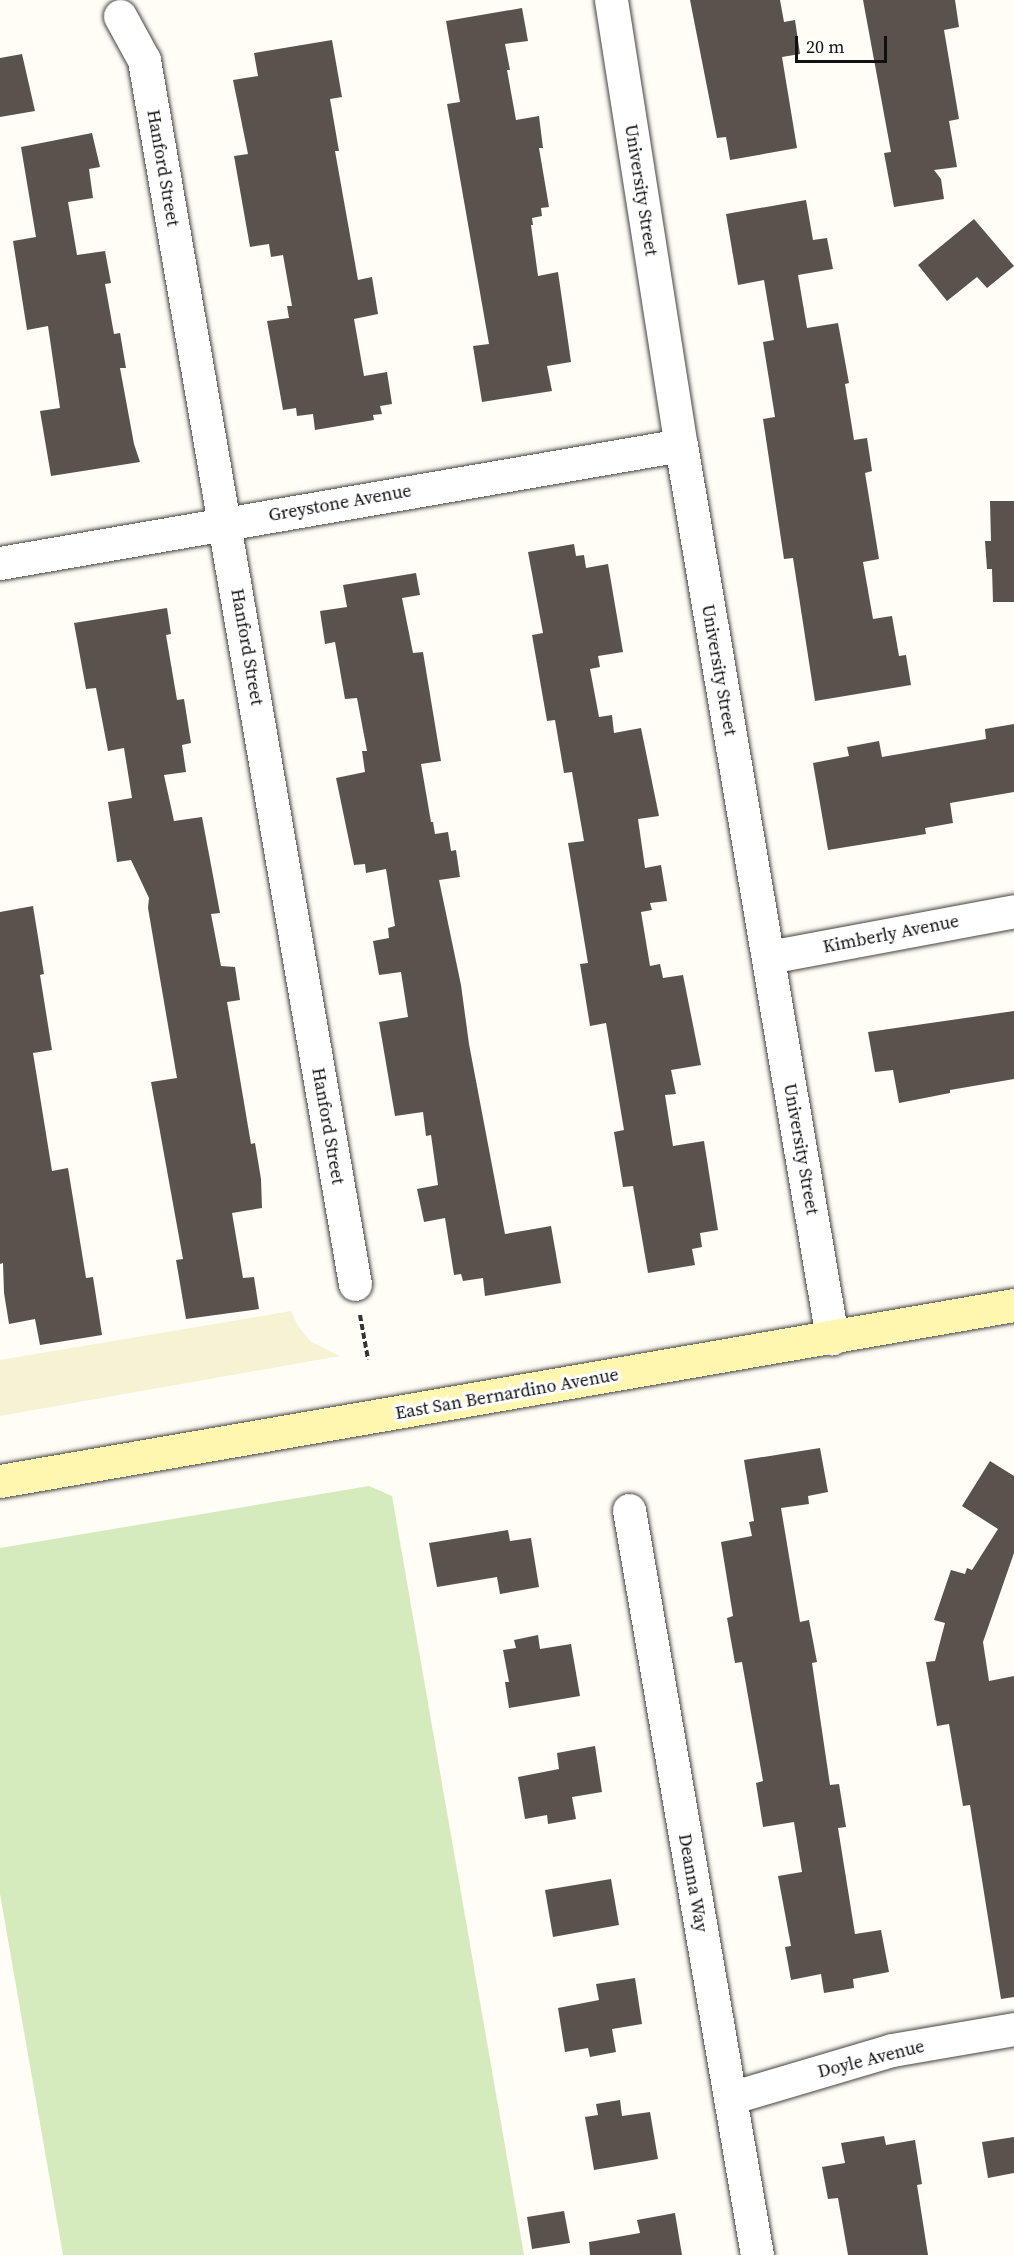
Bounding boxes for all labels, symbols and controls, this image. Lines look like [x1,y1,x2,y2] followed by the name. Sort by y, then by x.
[798,24,890,62] scale bar
[806,34,844,59] text: 20 m
[142,108,184,228] street label: Hanford Street
[620,123,662,257] street label: University Street
[267,480,413,526] street label: Greystone Avenue
[226,587,268,707] street label: Hanford Street
[697,603,741,737] street label: University Street
[821,910,961,958] street label: Kimberly Avenue
[307,1066,349,1186] street label: Hanford Street
[779,1082,823,1216] street label: University Street
[394,1364,620,1424] street label: East San Bernardino Avenue
[674,1832,712,1934] street label: Deanna Way
[815,2035,927,2083] street label: Doyle Avenue

